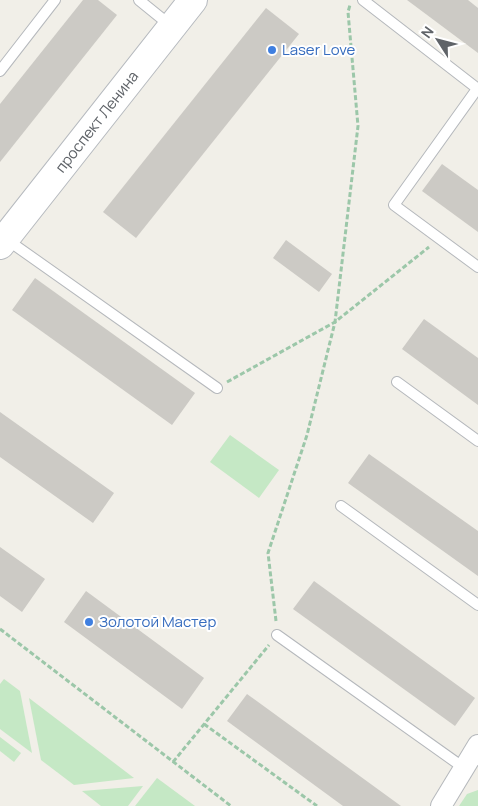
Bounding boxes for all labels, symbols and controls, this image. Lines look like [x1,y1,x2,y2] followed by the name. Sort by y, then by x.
[413,15,463,65] north arrow
[416,22,438,42] text: N
[282,39,356,60] place label: Laser Love
[266,44,278,56] marker: Laser Love
[50,66,143,177] street label: проспект Ленина
[99,611,216,632] place label: Золотой Мастер
[83,616,95,628] marker: Золотой Мастер

